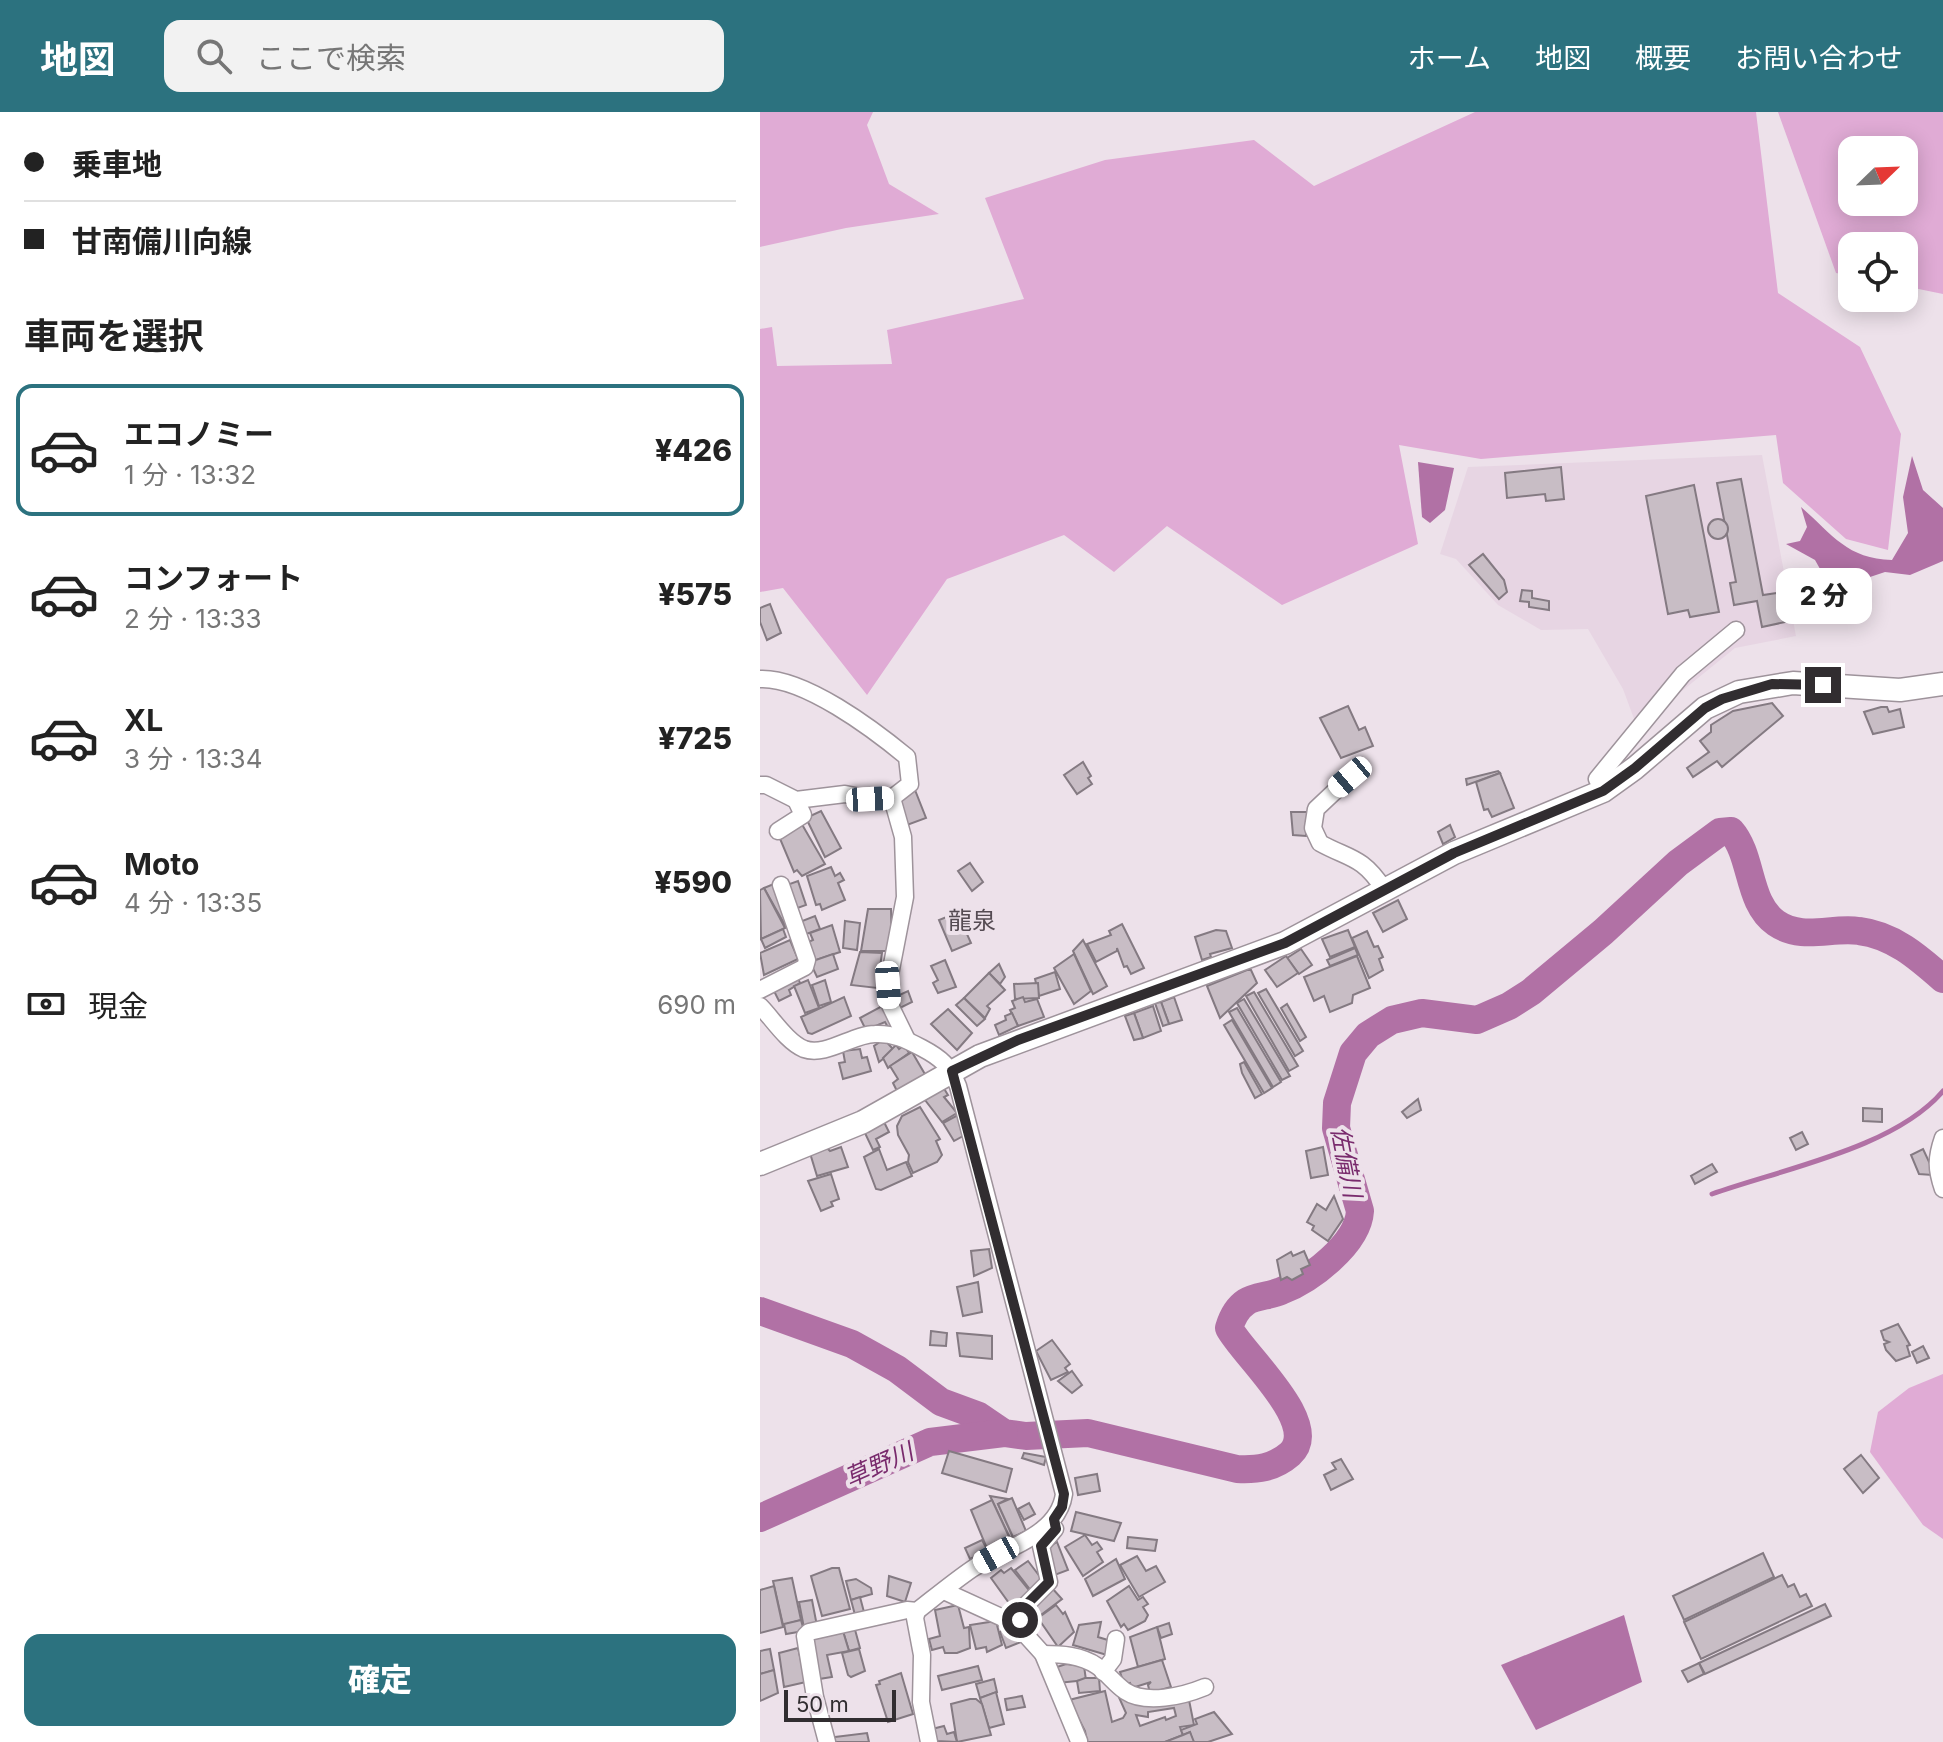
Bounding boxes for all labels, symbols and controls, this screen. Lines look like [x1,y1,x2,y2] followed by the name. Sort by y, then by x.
[164,20,724,92] search box
[192,34,236,78] icon: search
[40,36,116,82] text: 地図
[256,40,406,76] text: ここで検索
[1408,41,1491,75] text: ホーム
[1535,41,1591,75] text: 地図
[1635,41,1691,75] text: 概要
[1735,41,1903,75] text: お問い合わせ
[1838,136,1918,216] north arrow
[1838,136,1918,312] map controls
[72,146,162,182] text: 乗車地
[72,223,252,259] text: 甘南備川向線
[1838,232,1918,312] button: locate
[24,314,204,358] text: 車両を選択
[28,414,100,486] icon: car
[124,416,274,452] text: エコノミー
[655,432,732,468] text: ¥426
[124,459,256,490] text: 1 分 · 13:32
[28,558,100,630] icon: car
[124,560,303,596] text: コンフォート
[1775,569,1871,625] callout: 2 分
[658,576,732,612] text: ¥575
[1800,580,1848,611] text: 2 分
[124,603,262,634] text: 2 分 · 13:33
[1805,667,1841,703] route end
[28,702,100,774] icon: car
[124,702,163,738] text: XL
[658,720,732,756] text: ¥725
[124,743,262,774] text: 3 分 · 13:34
[1324,752,1376,802] car
[845,786,895,812] car
[28,846,100,918] icon: car
[124,846,199,882] text: Moto
[654,864,732,900] text: ¥590
[124,887,262,918] text: 4 分 · 13:35
[948,906,996,935] district label: 龍泉
[874,960,902,1010] car
[24,982,68,1026] icon: cash
[88,988,148,1024] text: 現金
[657,989,736,1020] text: 690 m
[1325,1124,1368,1203] water label: 佐備川
[840,1435,920,1492] water label: 草野川
[969,1533,1023,1577] car
[1002,1602,1038,1638] route start
[24,1634,736,1726] button: 確定
[784,1686,896,1722] scale bar
[796,1691,849,1717] text: 50 m

